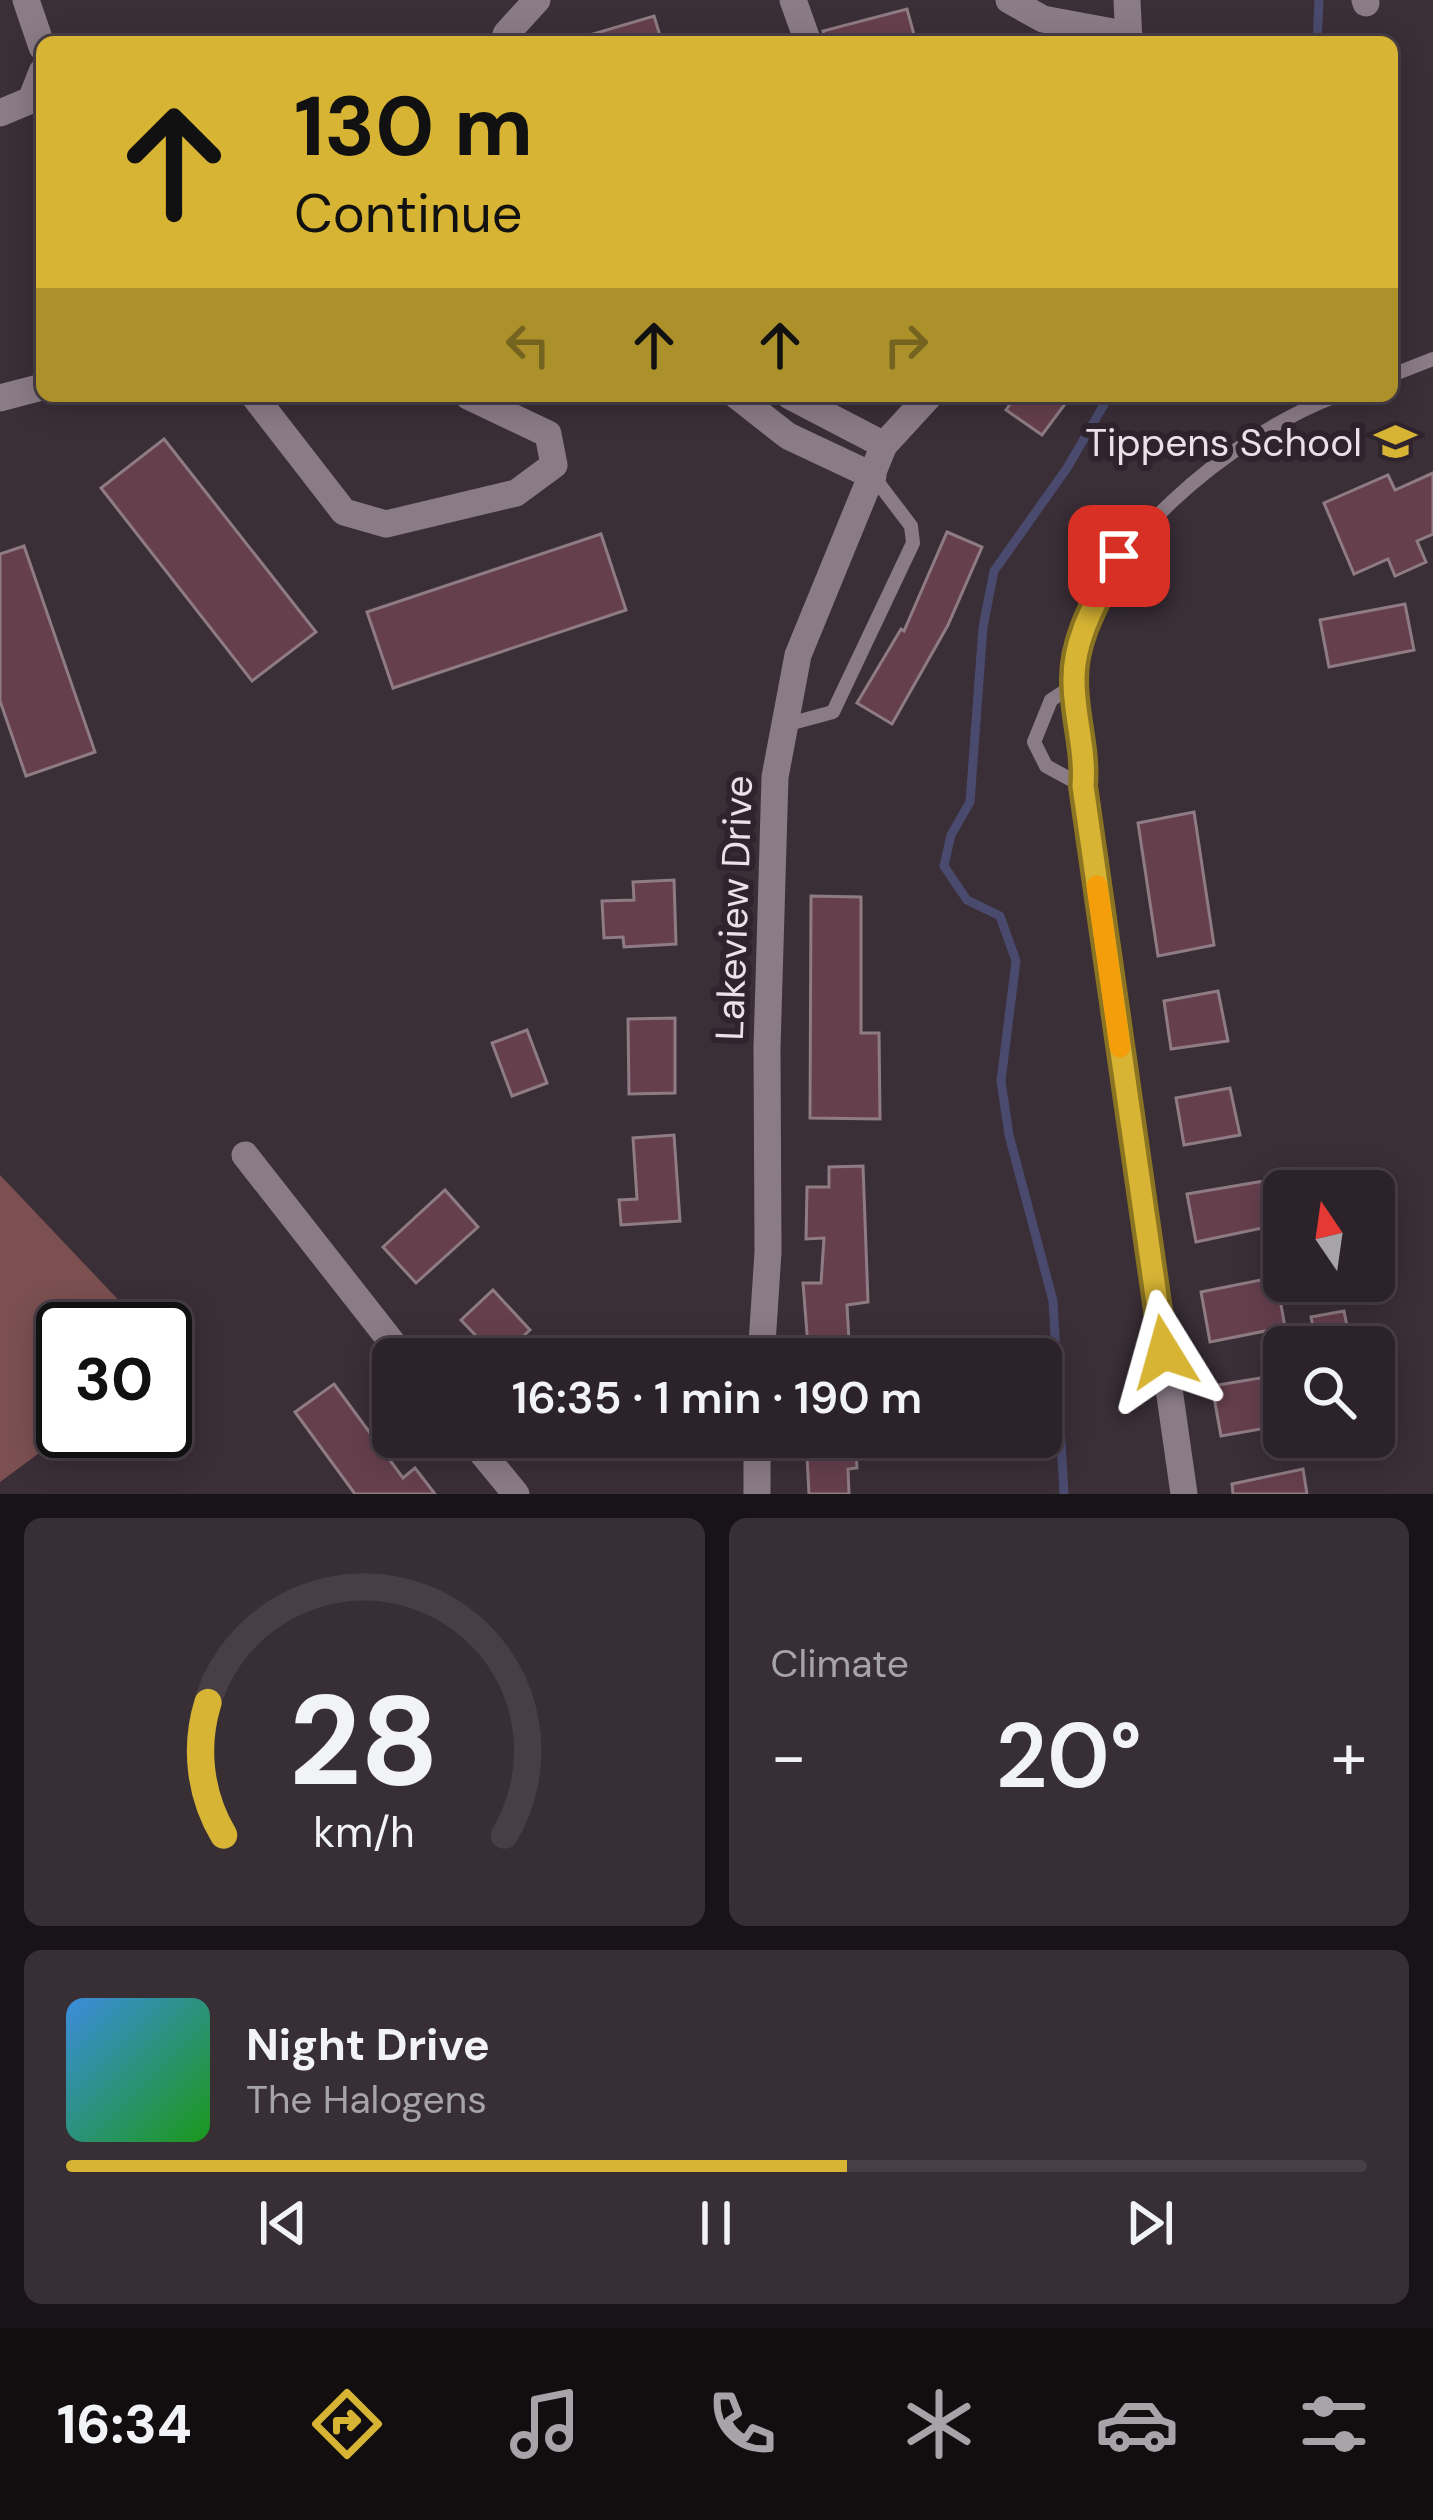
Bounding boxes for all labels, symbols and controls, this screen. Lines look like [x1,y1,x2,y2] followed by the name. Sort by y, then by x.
[294,72,533,181] text: 130 m
[96,84,252,240] icon: ahead
[294,178,522,249] text: Continue
[495,312,561,378] icon: left
[621,312,687,378] icon: ahead
[747,312,813,378] icon: ahead
[873,312,939,378] icon: right
[1085,417,1362,468] place label: Tippens School
[1373,419,1419,465] school or university icon: Tippens School
[1068,505,1170,607] pin
[1086,523,1152,589] icon: arrive
[704,775,764,1041] street label: Lakeview Drive
[1263,1170,1395,1302] north arrow
[1263,1170,1395,1458] map controls
[1101,1289,1227,1415] position arrow
[36,1302,192,1458] speed limit sign: 30
[1263,1326,1395,1458] button: search
[512,1368,922,1427] text: 16:35 · 1 min · 190 m
[771,1638,909,1689] text: Climate
[289,1660,439,1823] text: 28
[996,1698,1142,1815] text: 20°
[771,1714,807,1799] text: −
[1331,1714,1367,1799] text: +
[314,1804,415,1860] text: km/h
[246,2015,490,2074] text: Night Drive
[246,2074,487,2125] text: The Halogens
[250,2190,316,2256] icon: previous
[683,2190,749,2256] icon: pause
[1117,2190,1183,2256] icon: next
[305,2382,389,2466] icon: directions
[503,2382,587,2466] icon: music
[700,2382,784,2466] icon: phone
[897,2382,981,2466] icon: climate
[1095,2382,1179,2466] icon: car
[1292,2382,1376,2466] icon: filters
[57,2389,192,2460] text: 16:34

